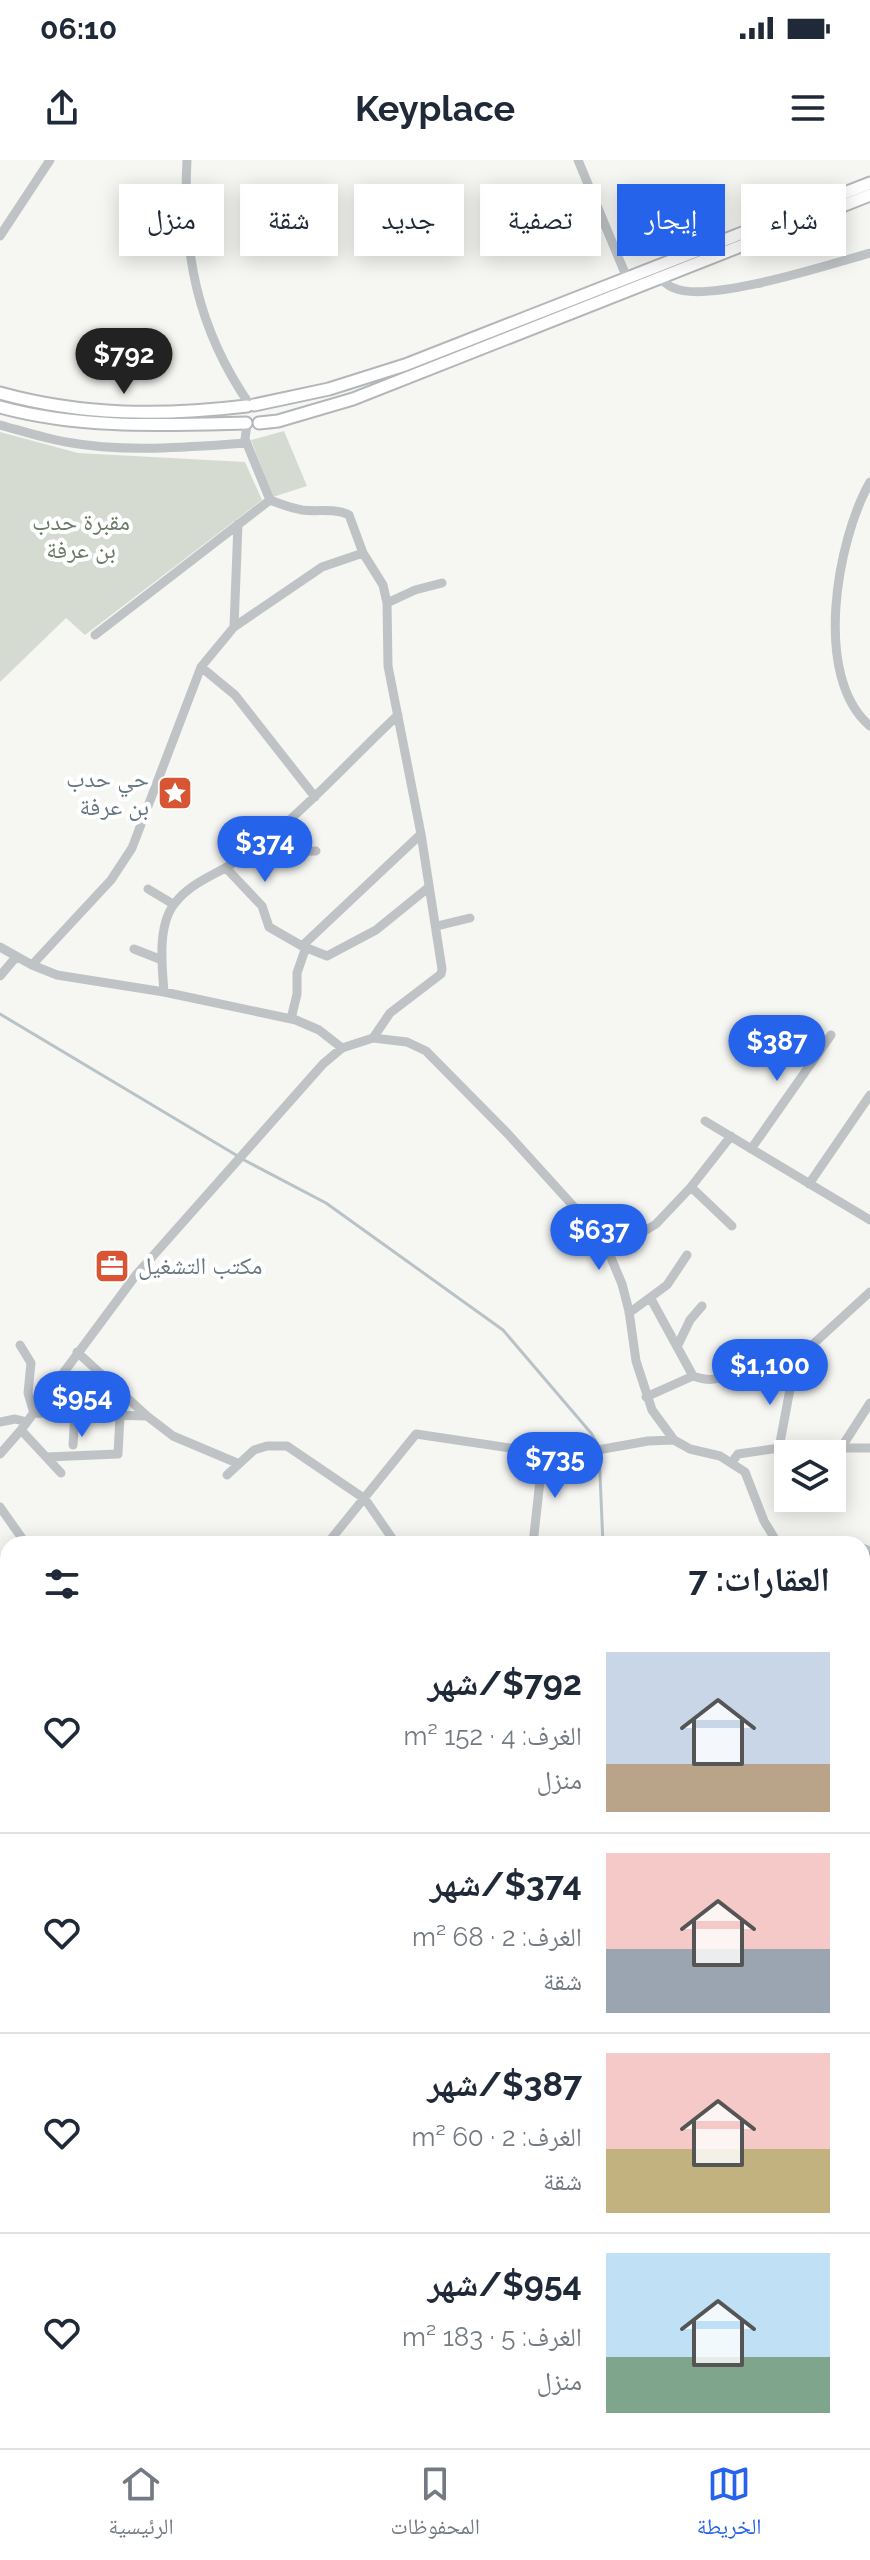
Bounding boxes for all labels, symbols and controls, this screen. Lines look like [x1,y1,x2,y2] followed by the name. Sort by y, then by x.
[40,11,117,46] text: 06:10
[40,86,84,130] icon: share
[786,86,830,130] icon: menu
[355,87,515,129] text: Keyplace
[119,184,224,256] chip: منزل
[240,184,338,256] chip: شقة
[354,184,464,256] chip: جديد
[480,184,601,256] chip: تصفية
[617,184,725,256] chip: إيجار
[741,184,846,256] chip: شراء
[77,328,171,396] pin: $792
[93,339,155,369] text: $792
[32,507,130,564] park label: مقبرة حدب بن عرفة
[66,764,149,821] place label: حي حدب بن عرفة
[156,774,194,812] place icon: حي حدب بن عرفة
[218,816,312,884] pin: $374
[235,827,295,857] text: $374
[730,1015,824,1083] pin: $387
[746,1026,808,1056] text: $387
[552,1204,646,1272] pin: $637
[568,1215,630,1245] text: $637
[93,1247,131,1285] office icon: مكتب التشغيل
[138,1251,262,1280] place label: مكتب التشغيل
[705,1339,835,1407] pin: $1,100
[730,1350,810,1380] text: $1,100
[35,1371,129,1439] pin: $954
[51,1382,113,1412] text: $954
[508,1432,602,1500] pin: $735
[774,1440,846,1512] map controls
[774,1440,846,1512] button: layers
[525,1443,585,1473] text: $735
[688,1559,830,1599] text: العقارات: 7
[40,1562,84,1606] icon: filters
[428,1663,582,1703] text: $792/شهر
[670,1684,766,1780] icon: home
[40,1710,84,1754] icon: heart
[404,1721,582,1751] text: الغرف: 4 · 152 m²
[537,1765,582,1795] text: منزل
[430,1864,582,1904] text: $374/شهر
[670,1885,766,1981] icon: home
[40,1911,84,1955] icon: heart
[412,1922,582,1952] text: الغرف: 2 · 68 m²
[543,1966,582,1996] text: شقة
[428,2064,582,2104] text: $387/شهر
[670,2085,766,2181] icon: home
[40,2111,84,2155] icon: heart
[412,2122,582,2152] text: الغرف: 2 · 60 m²
[543,2166,582,2196] text: شقة
[428,2264,582,2304] text: $954/شهر
[670,2285,766,2381] icon: home
[40,2311,84,2355] icon: heart
[402,2322,582,2352] text: الغرف: 5 · 183 m²
[537,2366,582,2396] text: منزل
[108,2462,174,2548] tab: الرئيسية
[390,2462,480,2548] tab: المحفوظات
[697,2462,762,2548] tab: الخريطة

